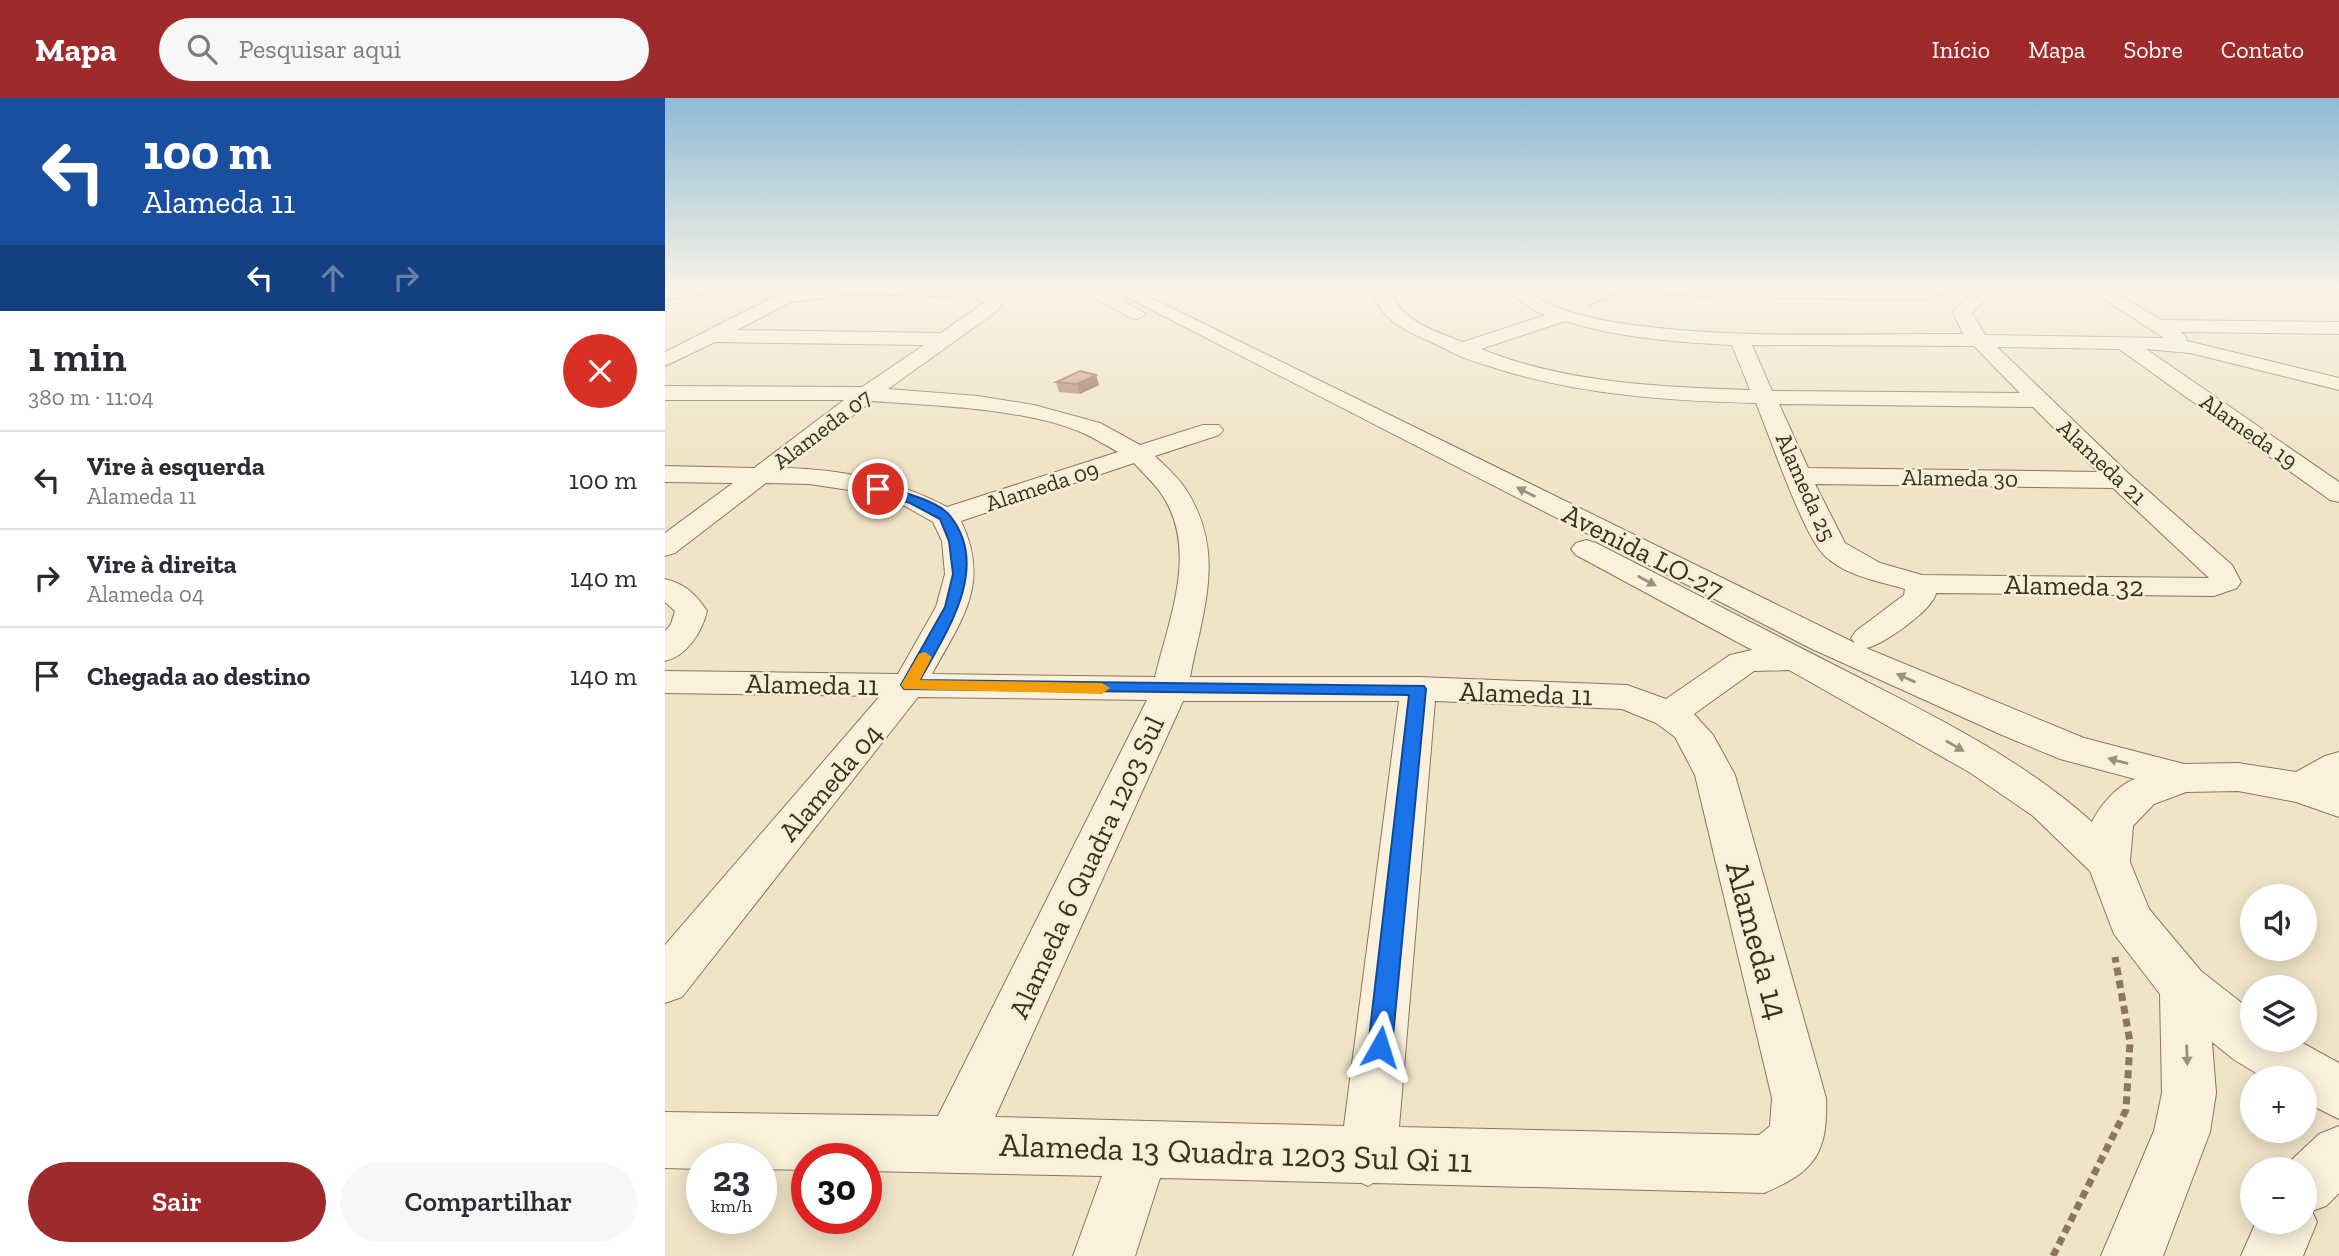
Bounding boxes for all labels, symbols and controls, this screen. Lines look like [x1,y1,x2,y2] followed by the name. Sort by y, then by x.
[159,18,649,81] search box
[35,30,117,69] text: Mapa
[183,30,221,68] icon: search
[239,33,401,65] text: Pesquisar aqui
[1932,35,1990,64] text: Início
[2028,35,2085,64] text: Mapa
[2123,35,2183,64] text: Sobre
[2221,35,2304,64] text: Contato
[143,123,271,182] text: 100 m
[28,126,119,217] icon: left
[143,183,295,221] text: Alameda 11
[241,259,279,297] icon: left
[314,259,352,297] icon: ahead
[387,259,425,297] icon: right
[28,331,127,382] text: 1 min
[563,334,637,408] button: close
[28,383,154,411] text: 380 m · 11:04
[767,383,877,475] street label: Alameda 07
[2195,387,2303,475] street label: Alameda 19
[2051,413,2153,511] street label: Alameda 21
[1770,429,1842,545] street label: Alameda 25
[87,450,265,482] text: Vire à esquerda
[982,455,1102,517] street label: Alameda 09
[848,459,908,519] pin
[28,461,66,499] icon: left
[1902,463,2018,493] street label: Alameda 30
[569,464,637,496] text: 100 m
[859,470,897,508] icon: arrive
[87,482,196,510] text: Alameda 11
[1516,487,1536,498] one-way arrow
[1557,497,1728,606] street label: Avenida LO-27
[87,548,237,580] text: Vire à direita
[28,559,66,597] icon: right
[570,562,637,594] text: 140 m
[2004,568,2144,603] street label: Alameda 32
[1637,575,1657,586] one-way arrow
[87,580,204,608] text: Alameda 04
[28,657,66,695] icon: arrive
[87,660,310,692] text: Chegada ao destino
[570,660,637,692] text: 140 m
[745,667,879,702] street label: Alameda 11
[1896,672,1917,683] one-way arrow
[1459,675,1593,712] street label: Alameda 11
[1002,711,1171,1023] street label: Alameda 6 Quadra 1203 Sul
[772,717,889,848] street label: Alameda 04
[1946,740,1965,752] one-way arrow
[2107,755,2128,765] one-way arrow
[1718,857,1797,1023] street label: Alameda 14
[2240,884,2317,1234] map controls
[2240,884,2317,961] button: sound
[2240,975,2317,1052] button: layers
[1343,1010,1417,1084] position arrow
[2182,1044,2193,1066] one-way arrow
[2240,1066,2317,1143] button: +
[999,1125,1473,1180] street label: Alameda 13 Quadra 1203 Sul Qi 11
[791,1143,882,1234] speed limit sign: 30
[2240,1157,2317,1234] button: −
[713,1158,750,1200] text: 23
[28,1162,326,1242] button: Sair
[340,1162,637,1242] button: Compartilhar
[711,1195,752,1217] text: km/h

